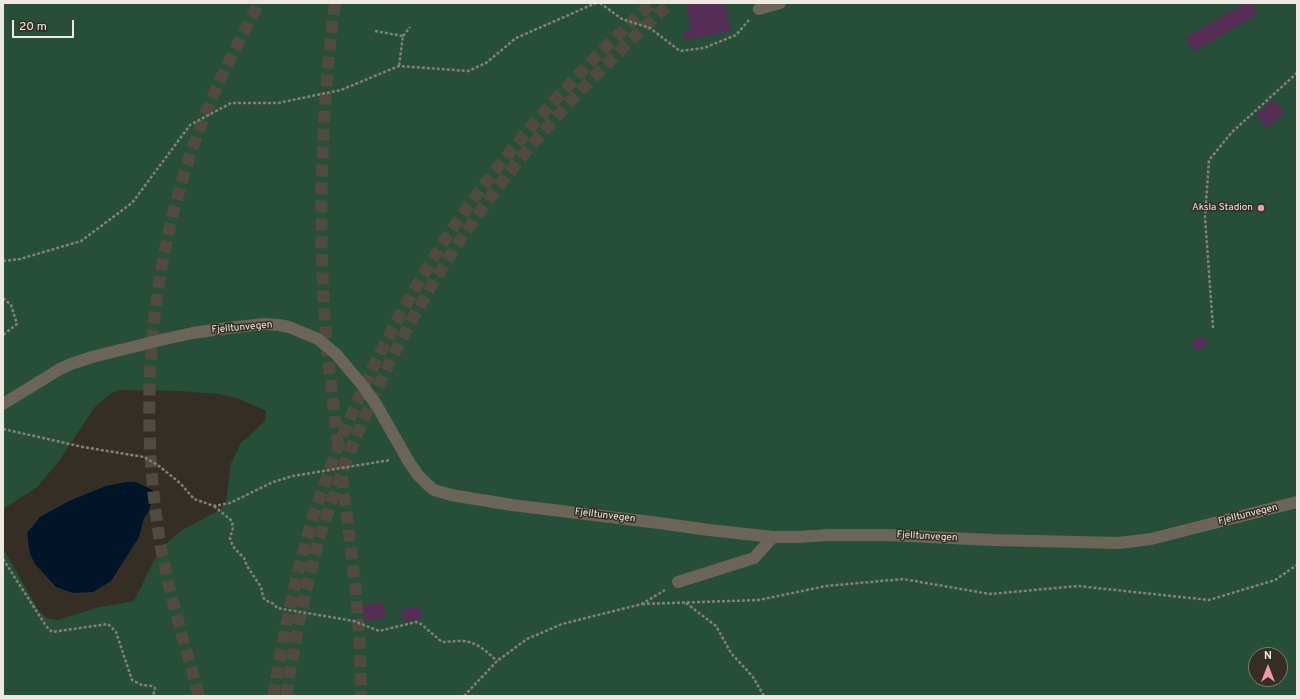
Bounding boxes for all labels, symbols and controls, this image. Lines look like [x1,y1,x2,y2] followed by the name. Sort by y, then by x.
[14,12,76,38] scale bar
[19,19,47,35] text: 20 m
[1192,202,1253,214] place label: Aksla Stadion
[1256,203,1266,213] marker: Aksla Stadion
[211,319,273,337] street label: Fjelltunvegen
[1217,502,1279,528] street label: Fjelltunvegen
[574,506,636,526] street label: Fjelltunvegen
[896,529,958,545] street label: Fjelltunvegen
[1248,647,1288,687] north arrow
[1264,649,1272,663] text: N

